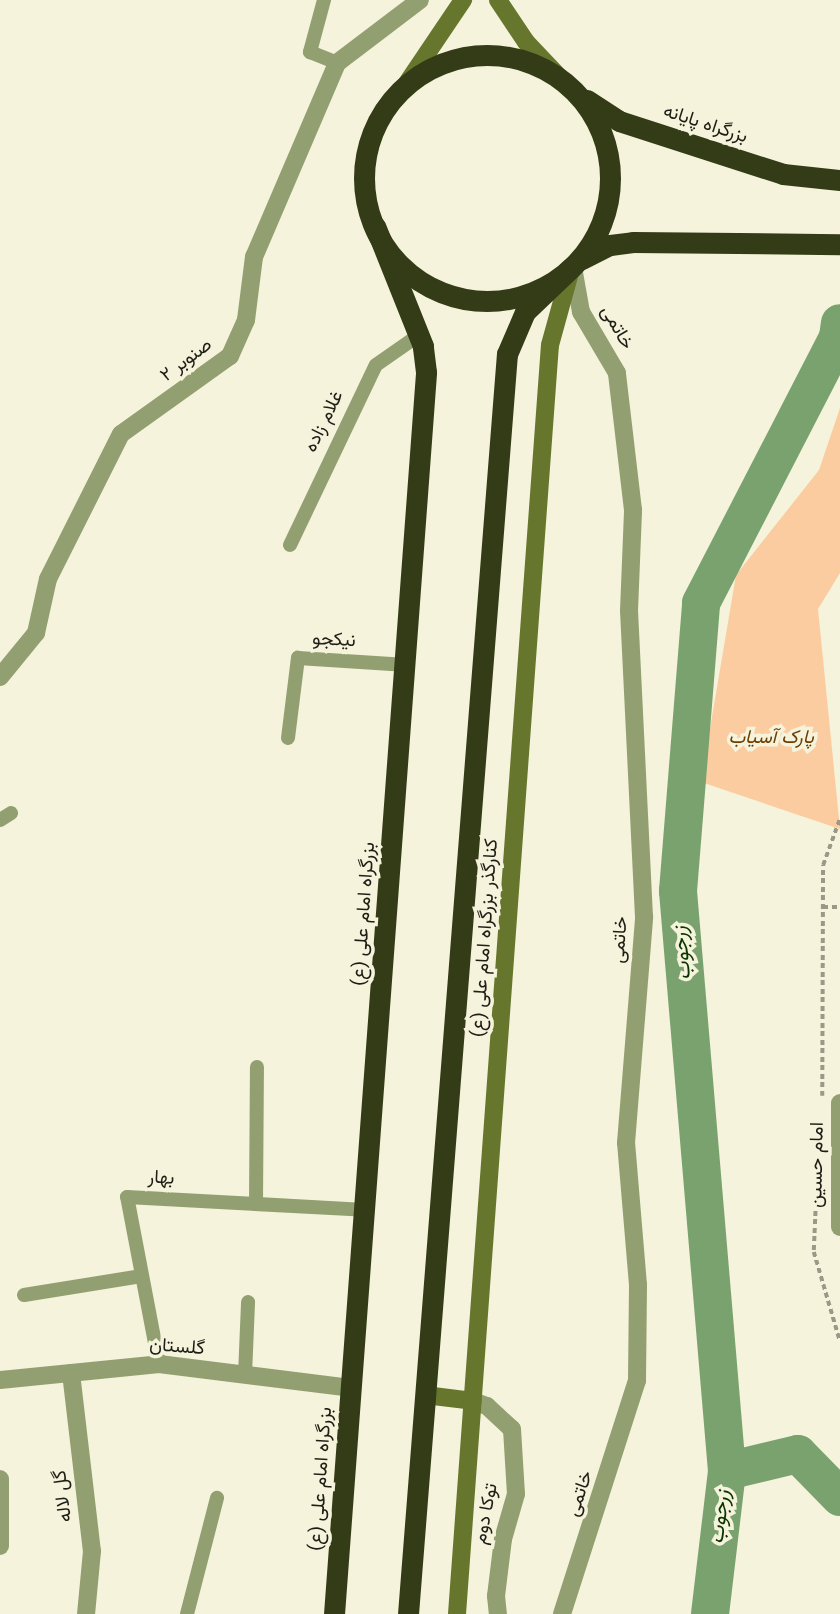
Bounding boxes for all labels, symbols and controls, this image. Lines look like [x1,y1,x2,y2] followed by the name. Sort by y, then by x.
[660,101,750,149] street label: بزرگراه پایانه
[594,302,638,354] street label: خاتمی
[157,334,217,388] street label: صنوبر ۲
[300,388,350,456] street label: غلام زاده
[312,628,356,654] street label: نیکجو
[728,728,814,750] park label: پارک آسیاب
[468,838,504,1038] street label: کنارگذر بزرگراه امام علی (ع)
[349,841,381,987] street label: بزرگراه امام علی (ع)
[608,916,634,964] street label: خاتمی
[668,925,698,981] water label: زرجوب
[806,1122,830,1208] street label: امام حسین
[147,1167,175,1191] street label: بهار
[148,1335,206,1361] street label: گلستان
[306,1406,338,1552] street label: بزرگراه امام علی (ع)
[563,1468,599,1520] street label: خاتمی
[49,1469,79,1523] street label: گل لاله
[470,1482,504,1546] street label: توکا دوم
[705,1489,737,1545] water label: زرجوب

